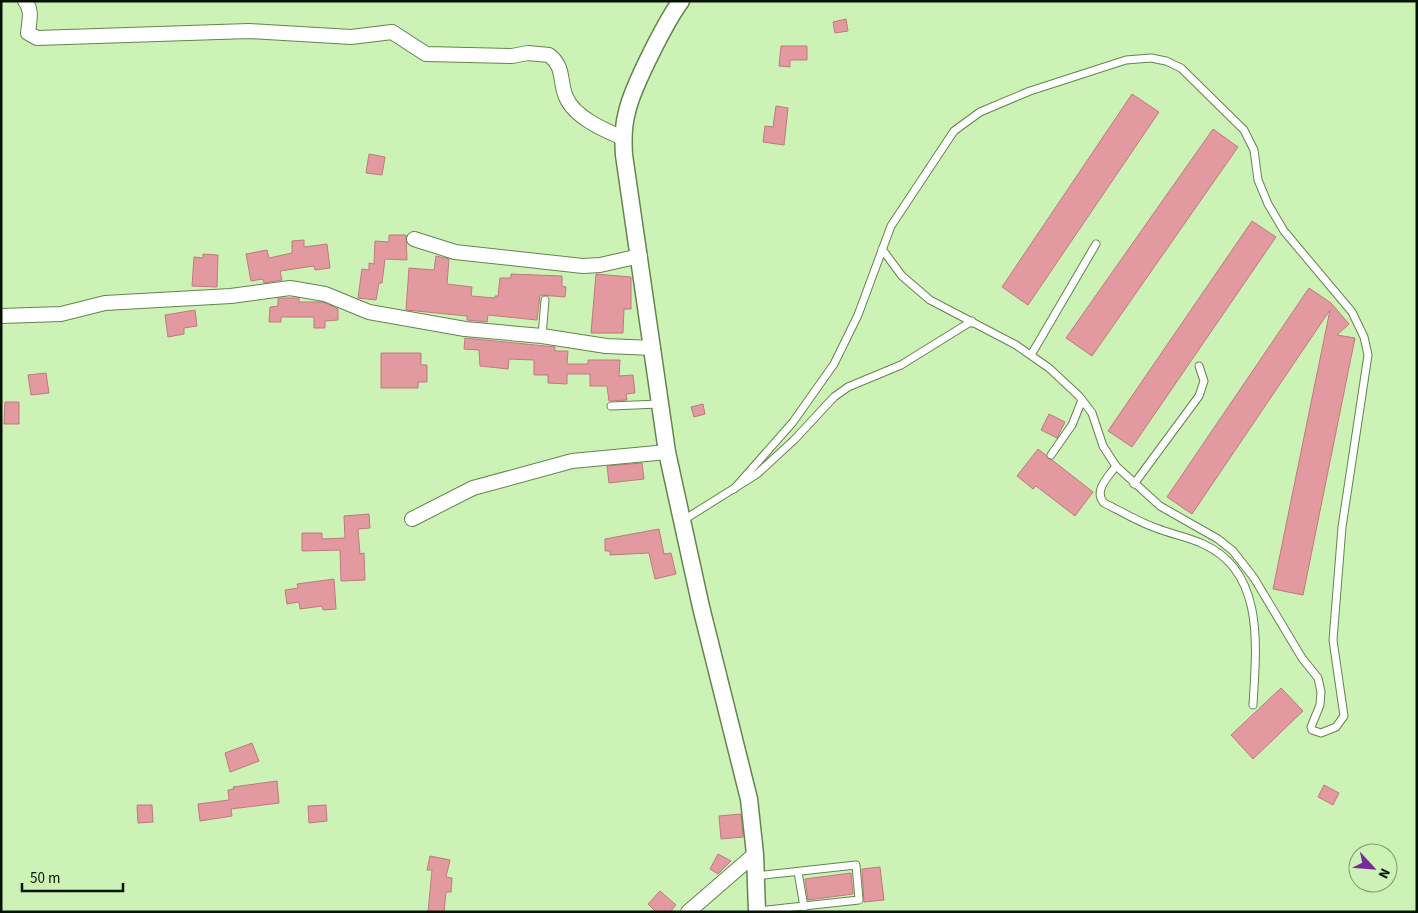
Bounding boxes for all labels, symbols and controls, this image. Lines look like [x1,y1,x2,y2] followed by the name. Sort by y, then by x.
[1348,843,1398,893] north arrow
[22,860,124,892] scale bar
[1373,865,1395,882] text: N
[30,868,60,889] text: 50 m

